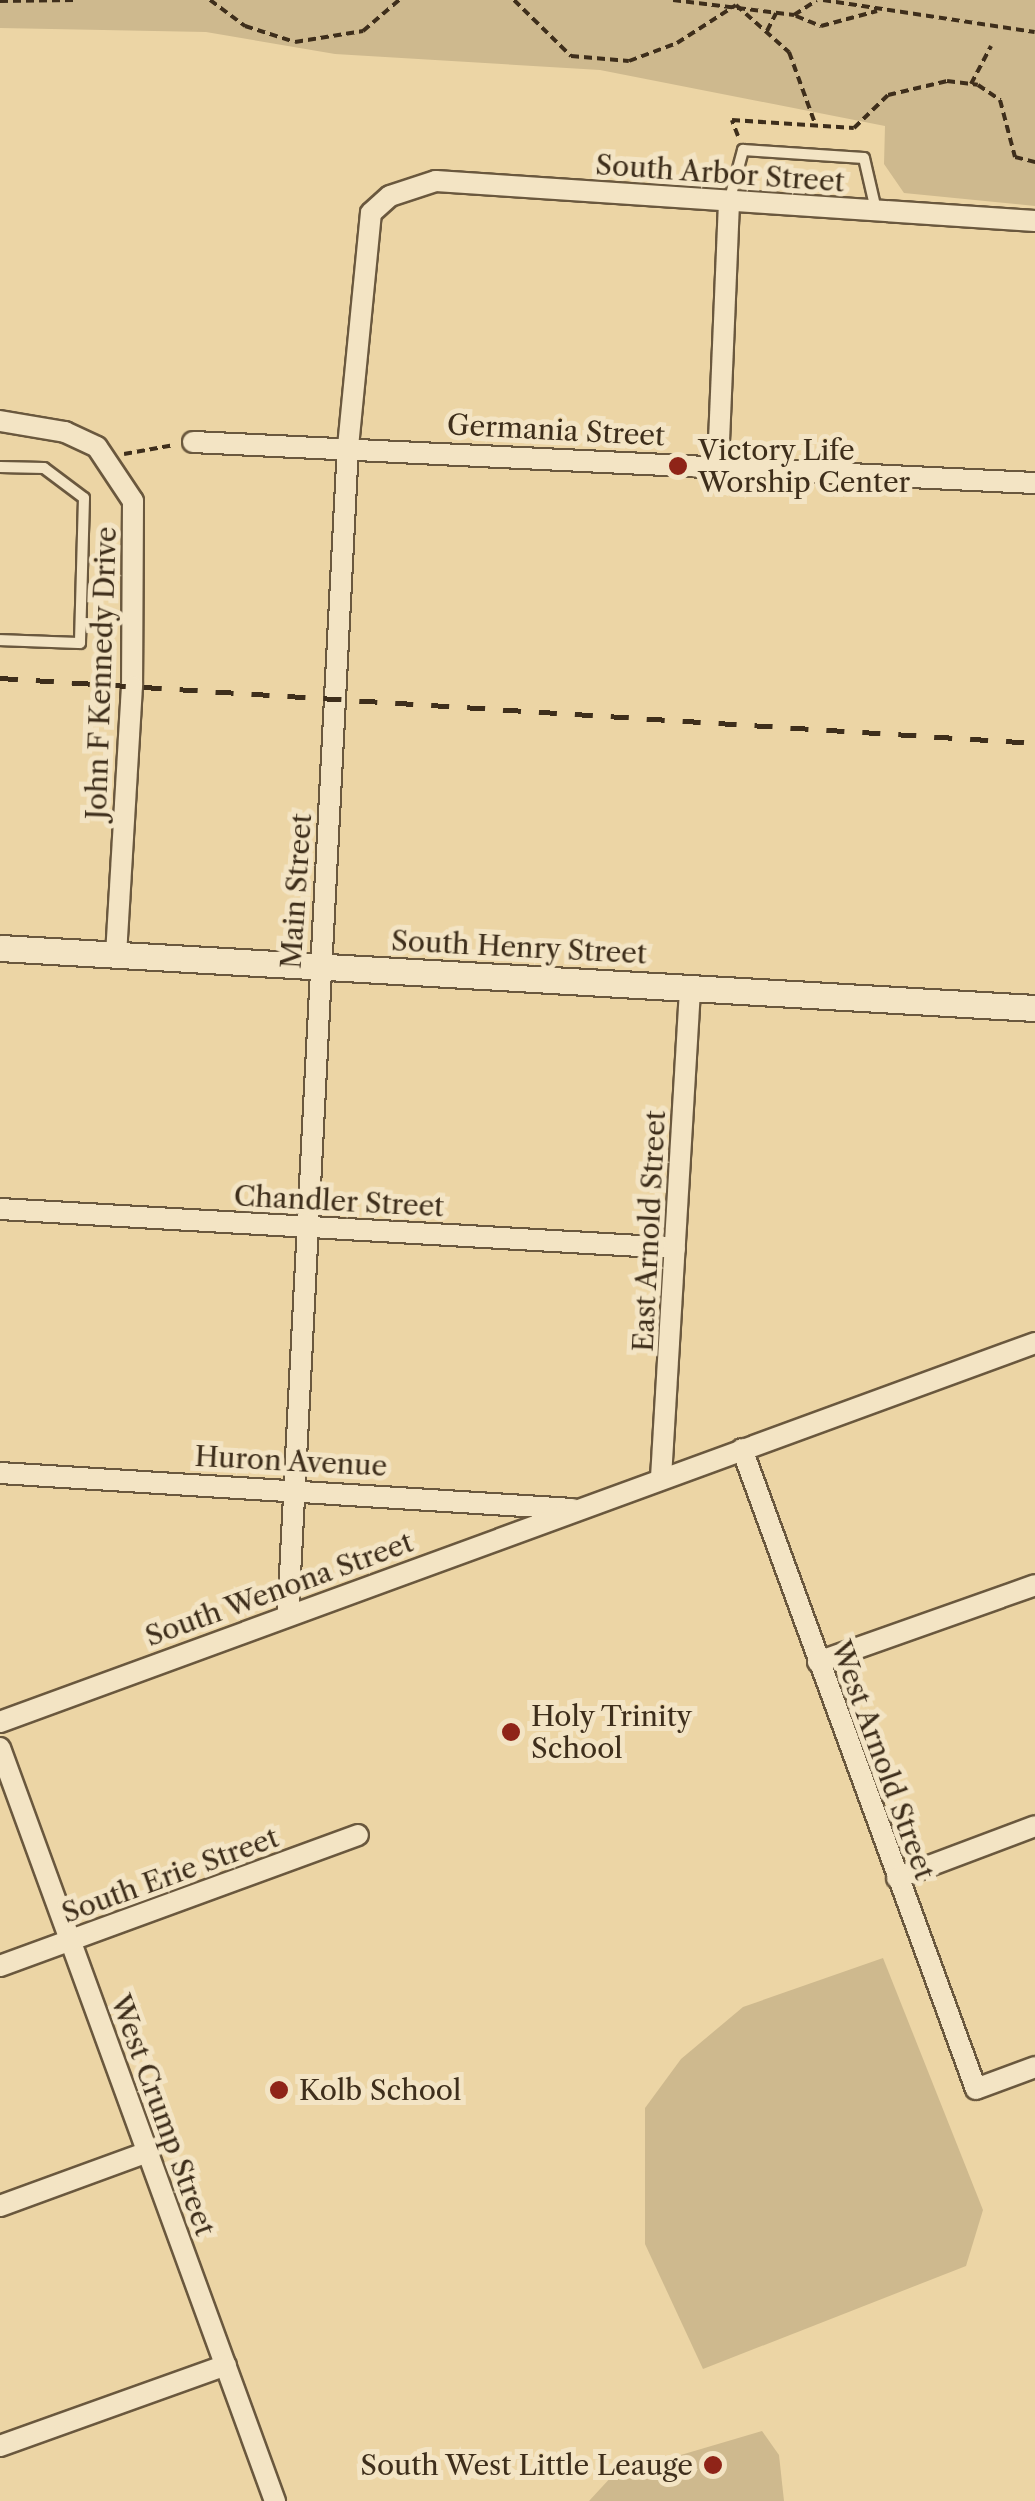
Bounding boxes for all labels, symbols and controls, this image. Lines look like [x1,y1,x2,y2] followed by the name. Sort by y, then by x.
[593,147,847,199] street label: South Arbor Street
[446,408,666,452] street label: Germania Street
[698,433,910,499] place label: Victory Life Worship Center
[667,455,689,477] marker: Victory Life Worship Center
[79,525,123,821] street label: John F Kennedy Drive
[274,812,318,970] street label: Main Street
[390,924,648,970] street label: South Henry Street
[626,1109,672,1353] street label: East Arnold Street
[233,1179,445,1223] street label: Chandler Street
[193,1439,389,1483] street label: Huron Avenue
[140,1525,418,1653] street label: South Wenona Street
[824,1635,942,1885] street label: West Arnold Street
[531,1699,694,1765] place label: Holy Trinity School
[500,1721,522,1743] marker: Holy Trinity School
[57,1820,283,1930] street label: South Erie Street
[104,1990,222,2240] street label: West Crump Street
[299,2073,461,2107] place label: Kolb School
[268,2079,290,2101] marker: Kolb School
[359,2448,693,2482] place label: South West Little Leauge
[702,2454,724,2476] marker: South West Little Leauge

